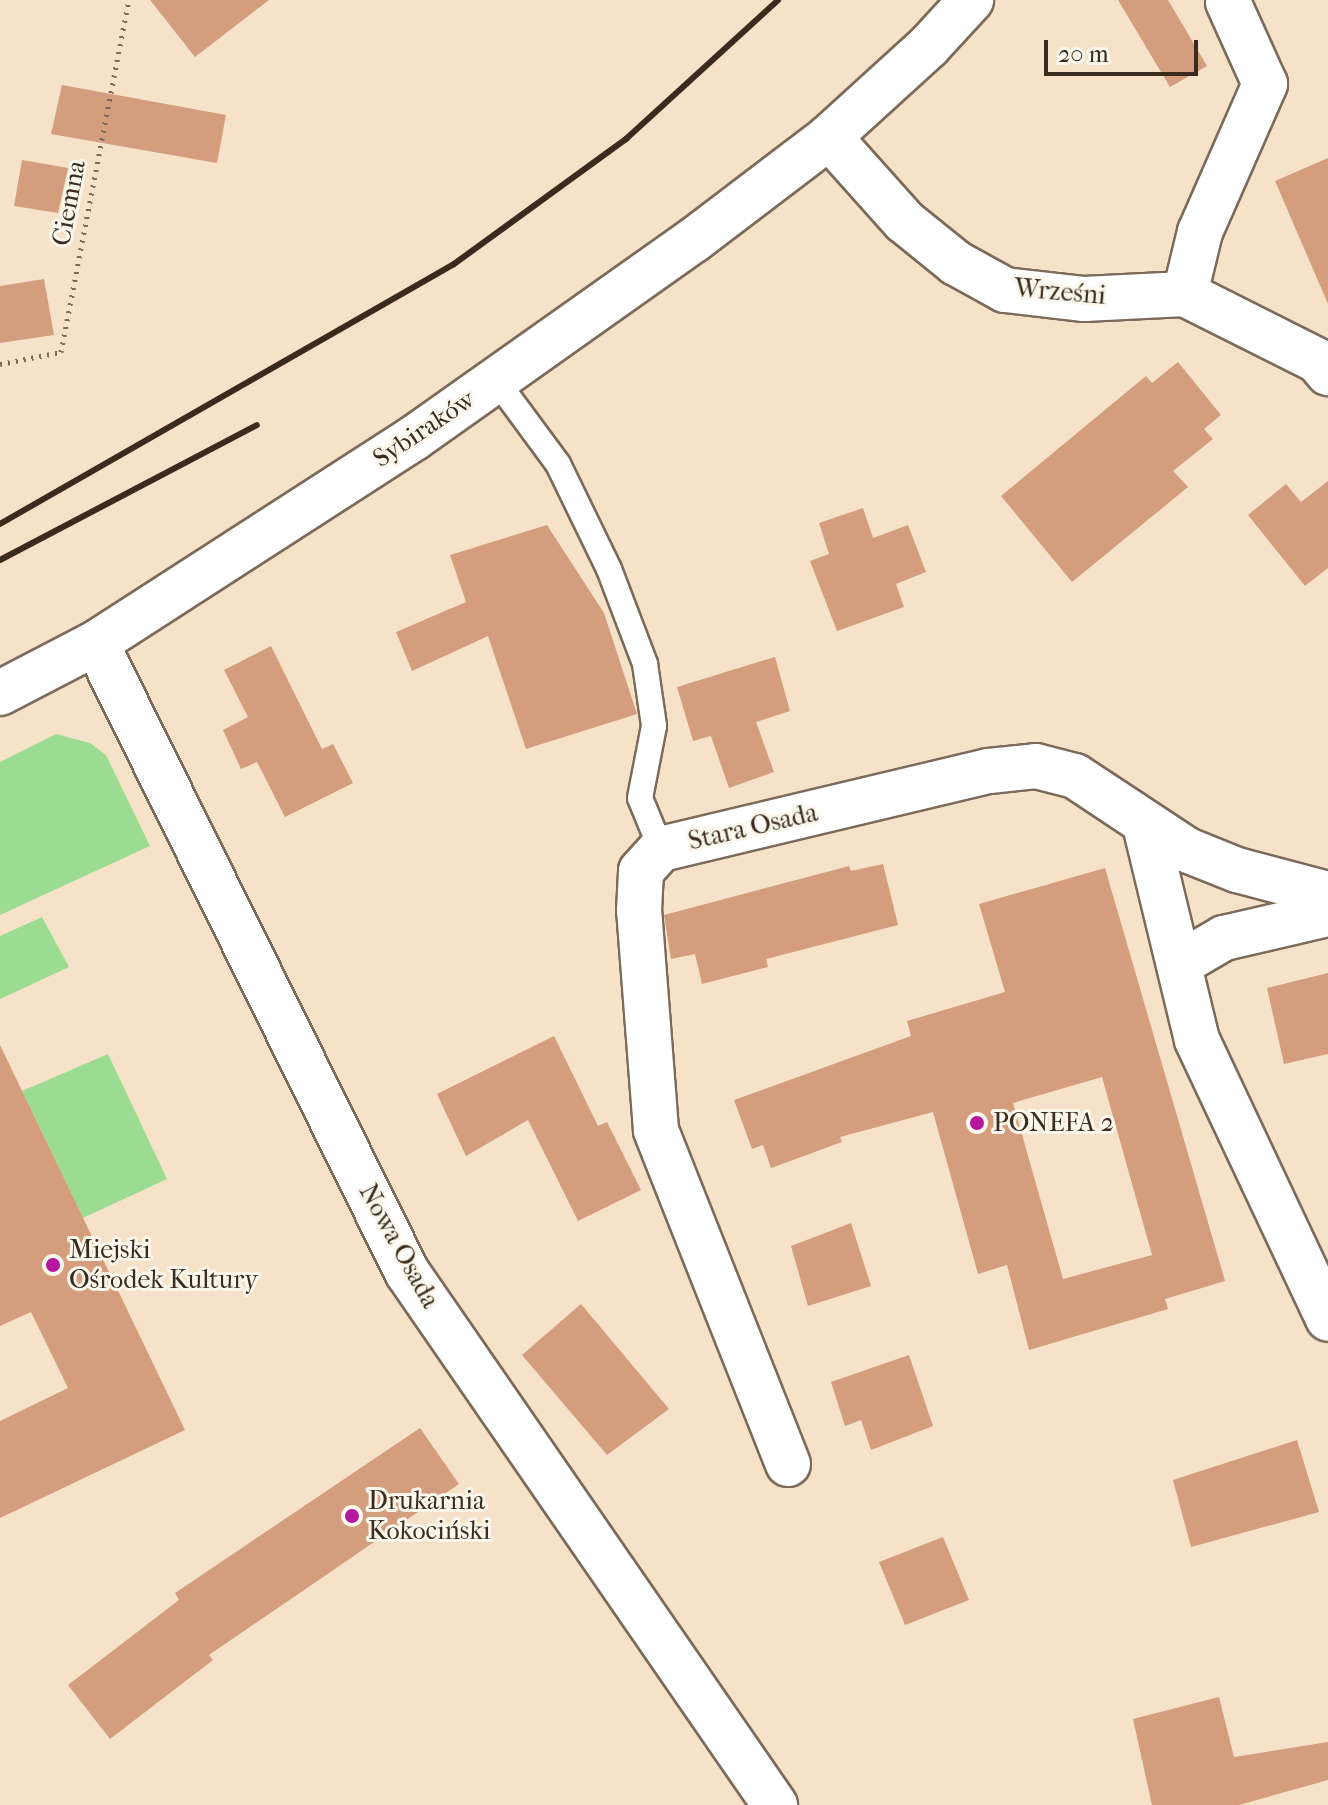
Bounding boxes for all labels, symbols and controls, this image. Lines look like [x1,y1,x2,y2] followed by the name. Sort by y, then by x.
[1048,24,1202,74] scale bar
[1058,40,1109,68] text: 20 m
[45,158,93,248] street label: Ciemna
[1013,272,1107,312] street label: Wrześni
[367,384,481,474] street label: Sybiraków
[685,797,821,857] street label: Stara Osada
[993,1107,1114,1139] place label: PONEFA 2
[968,1114,986,1132] marker: PONEFA 2
[352,1179,446,1313] street label: Nowa Osada
[69,1234,258,1296] place label: Miejski Ośrodek Kultury
[44,1256,62,1274] marker: Miejski Ośrodek Kultury
[368,1485,491,1546] place label: Drukarnia Kokociński
[343,1507,361,1525] marker: Drukarnia Kokociński

